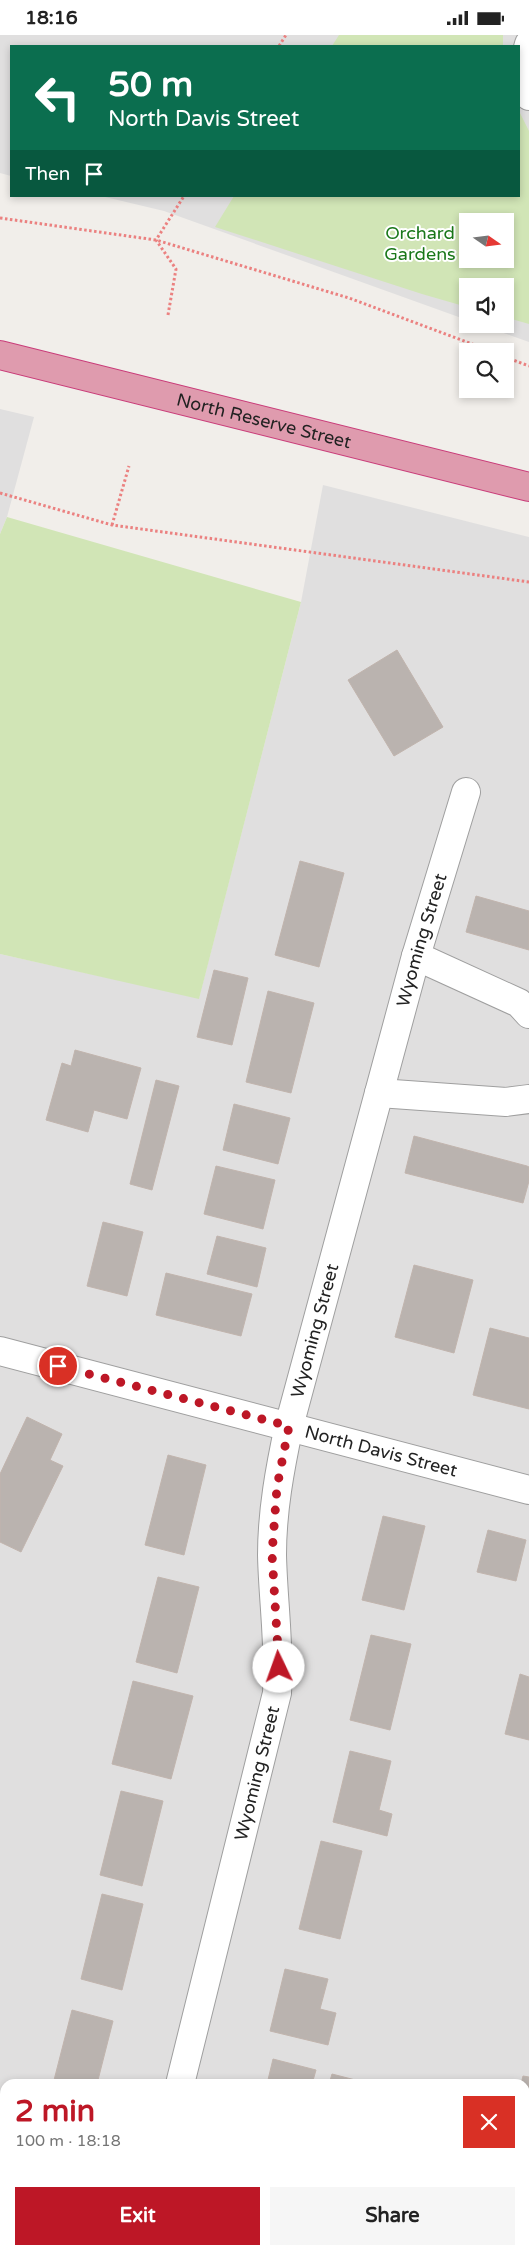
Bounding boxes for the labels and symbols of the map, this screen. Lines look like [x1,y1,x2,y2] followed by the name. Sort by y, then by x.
[459,213,514,267] north arrow
[384,222,456,265] park label: Orchard Gardens
[174,388,354,453] street label: North Reserve Street
[392,871,452,1009] street label: Wyoming Street
[286,1261,343,1400] street label: Wyoming Street
[37,1345,79,1387] pin
[302,1421,460,1482] street label: North Davis Street
[252,1640,304,1692] position arrow
[230,1704,284,1843] street label: Wyoming Street

